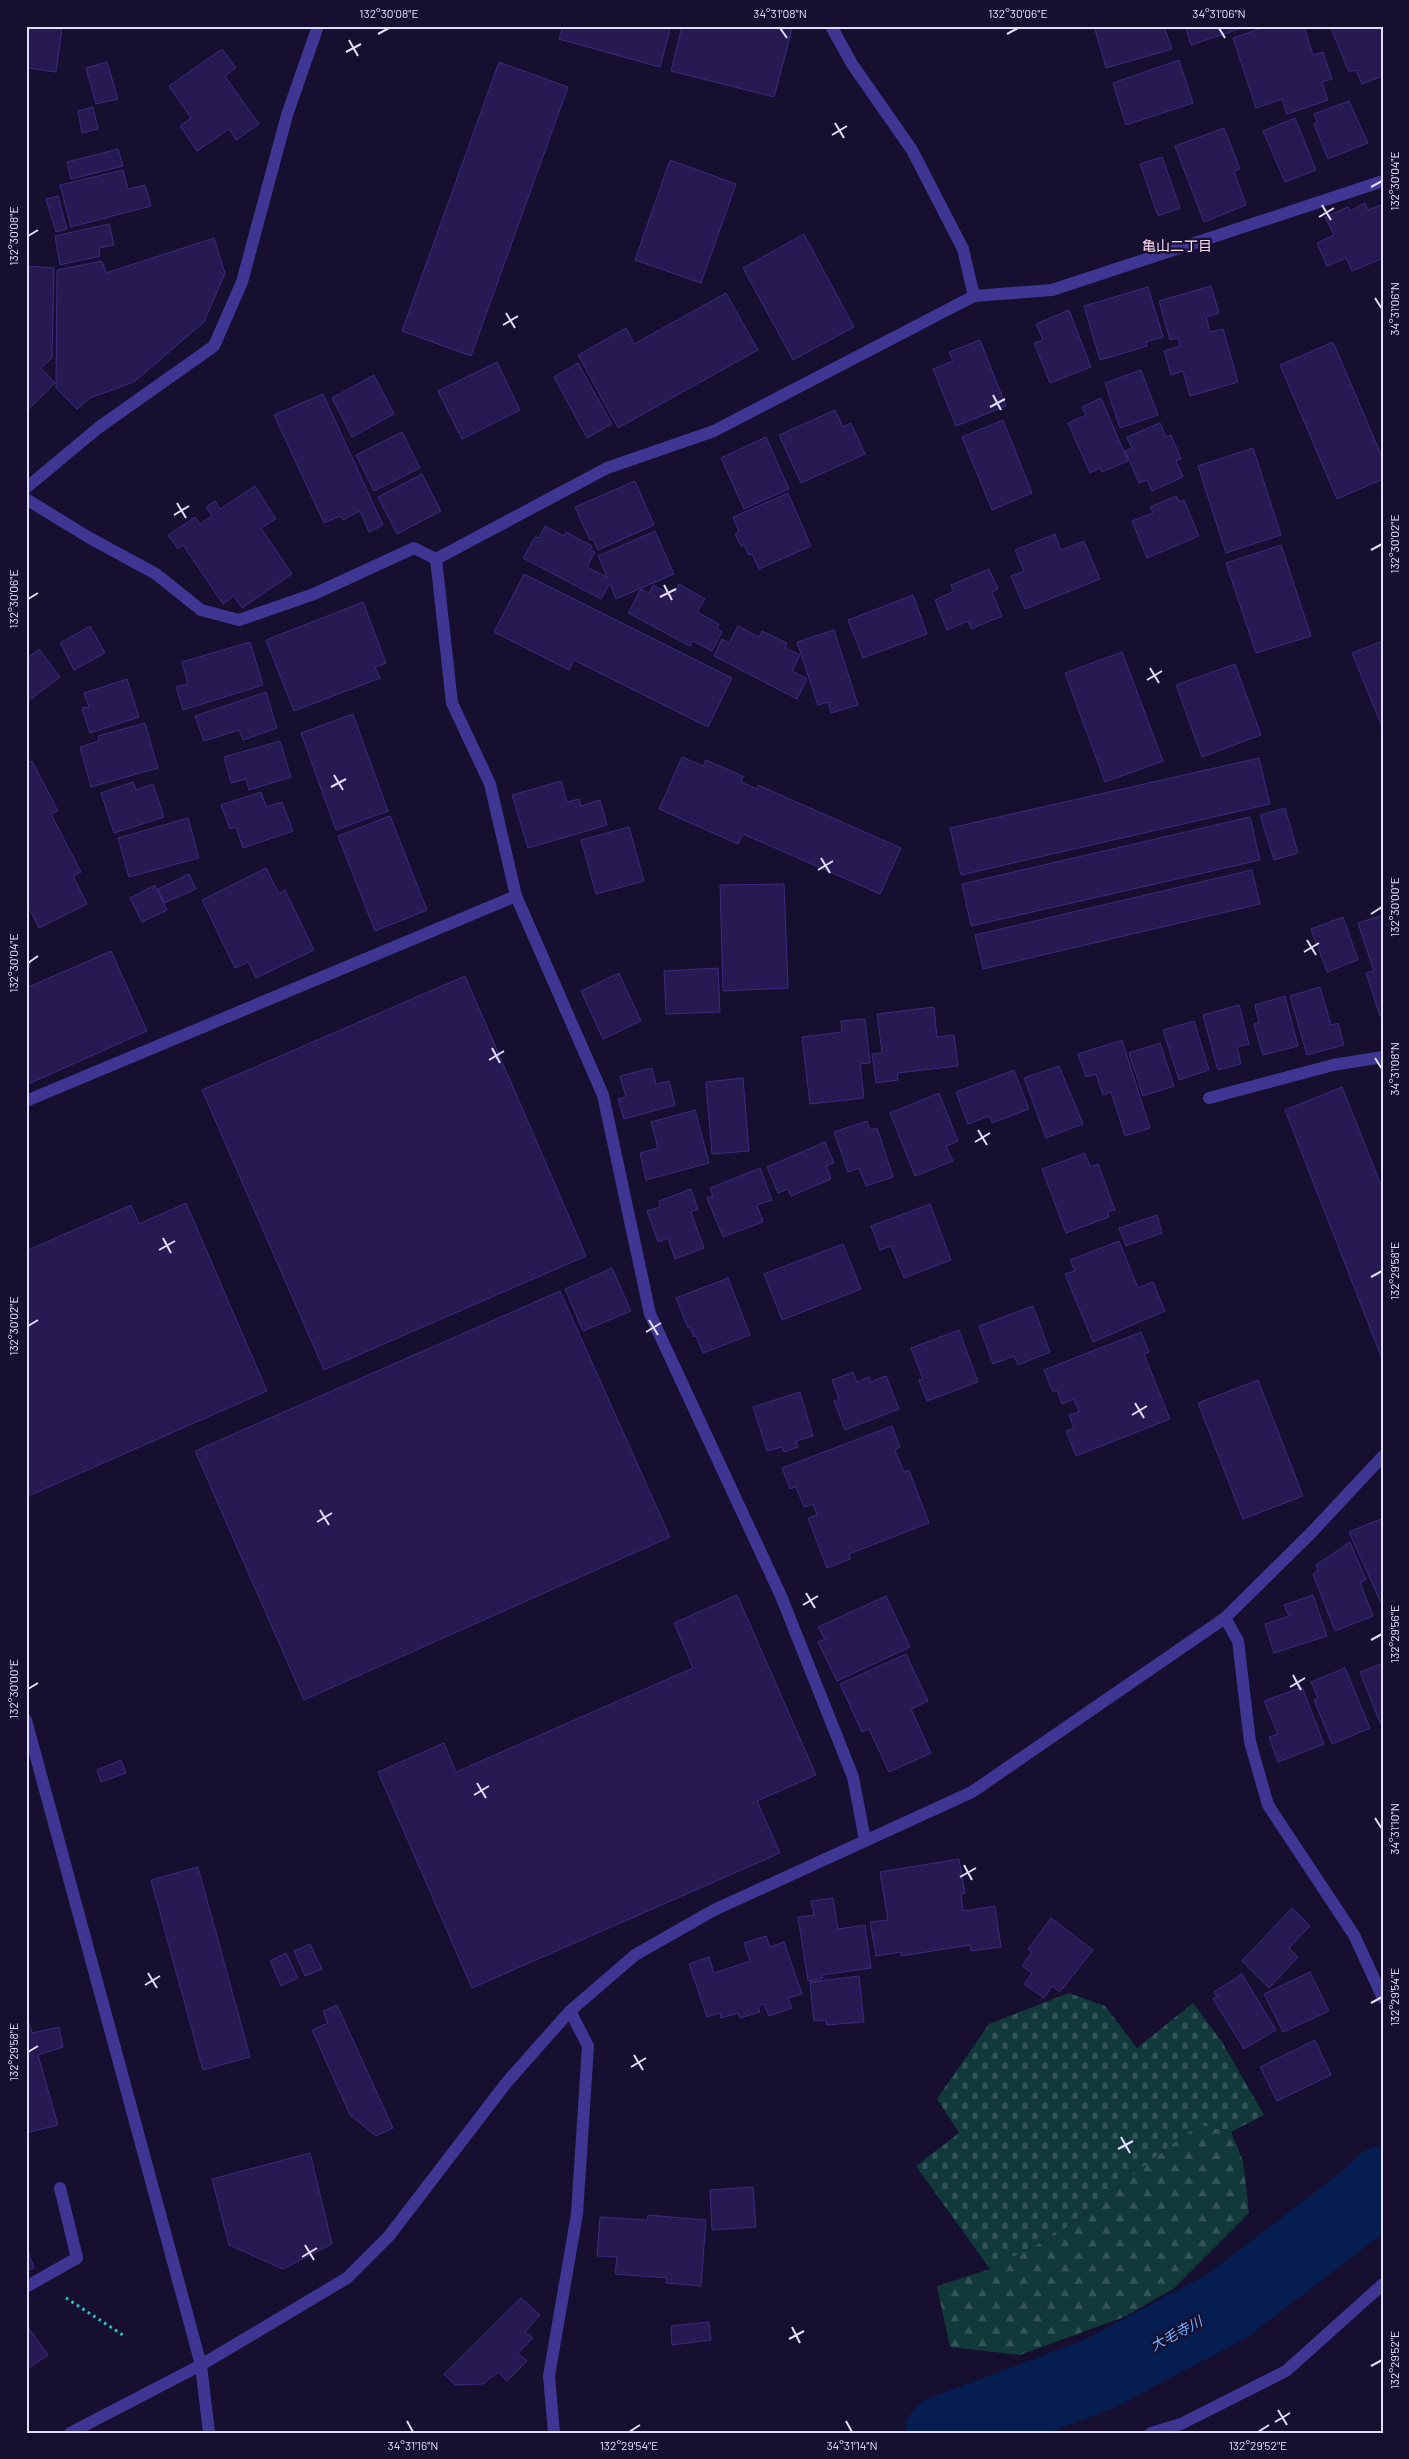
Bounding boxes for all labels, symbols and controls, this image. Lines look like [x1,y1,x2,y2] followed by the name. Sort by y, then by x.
[359,6,419,20] text: 132°30'08"E
[753,6,807,20] text: 34°31'08"N
[988,6,1048,20] text: 132°30'06"E
[1192,6,1246,20] text: 34°31'06"N
[1387,151,1401,211] text: 132°30'04"E
[6,206,20,266] text: 132°30'08"E
[1142,237,1212,254] district label: 亀山二丁目
[1387,282,1401,336] text: 34°31'06"N
[1387,514,1401,574] text: 132°30'02"E
[6,569,20,629] text: 132°30'06"E
[1387,877,1401,937] text: 132°30'00"E
[6,933,20,993] text: 132°30'04"E
[1387,1042,1401,1096] text: 34°31'08"N
[1387,1242,1401,1300] text: 132°29'58"E
[6,1296,20,1356] text: 132°30'02"E
[1387,1605,1401,1663] text: 132°29'56"E
[6,1659,20,1719] text: 132°30'00"E
[1387,1803,1401,1855] text: 34°31'10"N
[1387,1968,1401,2026] text: 132°29'54"E
[6,2023,20,2081] text: 132°29'58"E
[1147,2311,1206,2354] water label: 大毛寺川
[1387,2331,1401,2389] text: 132°29'52"E
[388,2438,438,2452] text: 34°31'16"N
[600,2438,658,2452] text: 132°29'54"E
[826,2438,878,2452] text: 34°31'14"N
[1229,2438,1287,2452] text: 132°29'52"E

